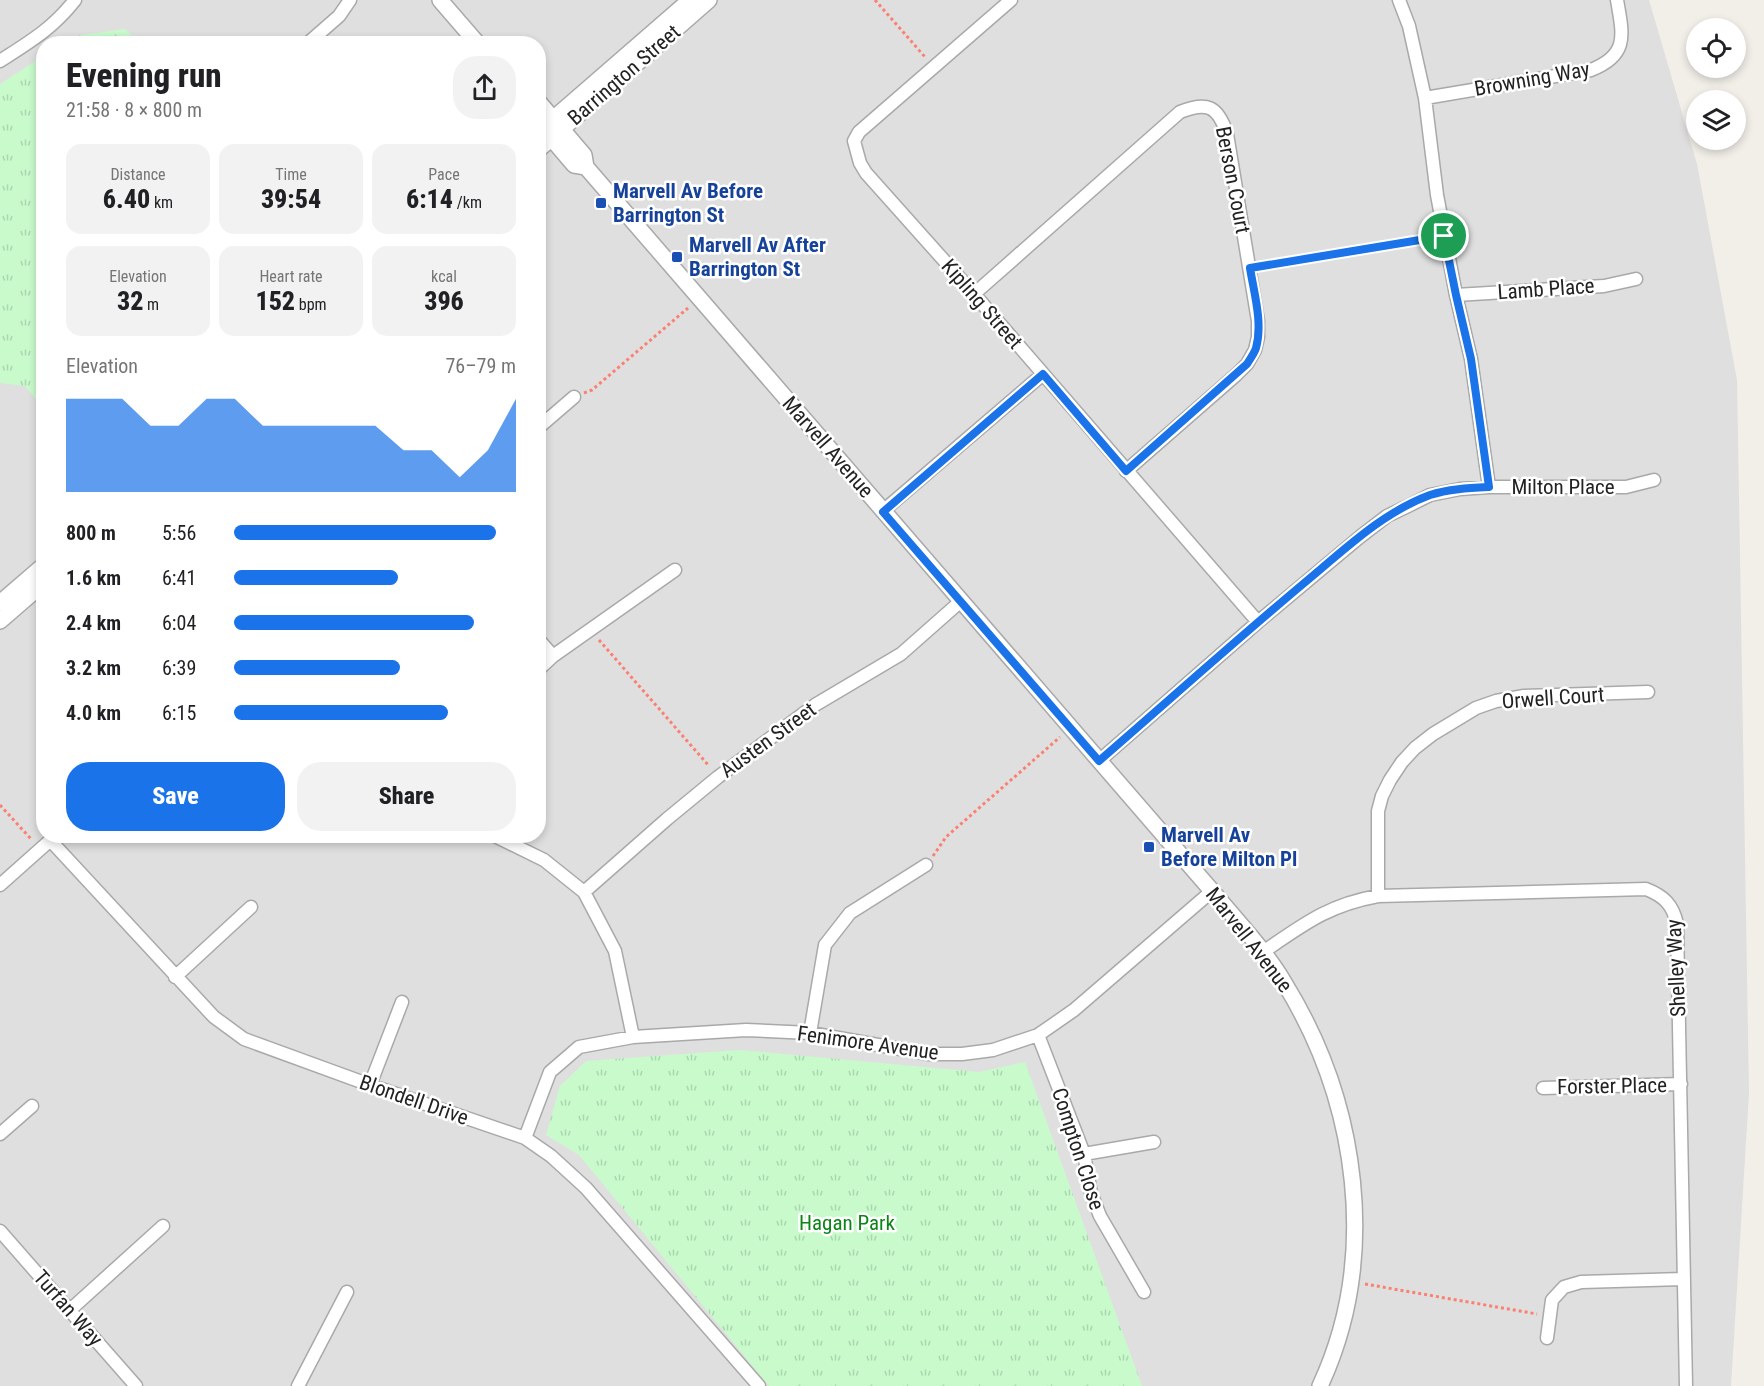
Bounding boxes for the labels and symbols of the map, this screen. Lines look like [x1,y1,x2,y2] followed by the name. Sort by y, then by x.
[563,20,685,130] street label: Barrington Street
[1473,57,1592,101] street label: Browning Way
[1211,124,1255,236] street label: Berson Court
[613,179,763,227] place label: Marvell Av Before Barrington St
[594,196,608,210] marker: Marvell Av Before Barrington St
[1418,210,1469,261] pin
[689,233,826,281] place label: Marvell Av After Barrington St
[670,250,684,264] marker: Marvell Av After Barrington St
[937,254,1027,354] street label: Kipling Street
[1497,274,1595,304] street label: Lamb Place
[778,392,879,503] street label: Marvell Avenue
[1511,475,1615,499] street label: Milton Place
[1501,682,1605,714] street label: Orwell Court
[716,697,820,783] street label: Austen Street
[1161,823,1297,871] place label: Marvell Av Before Milton Pl
[1142,840,1156,854] marker: Marvell Av Before Milton Pl
[1201,883,1297,997] street label: Marvell Avenue
[1661,918,1691,1018] street label: Shelley Way
[796,1021,940,1065] street label: Fenimore Avenue
[356,1070,472,1130] street label: Blondell Drive
[1557,1073,1667,1099] street label: Forster Place
[1047,1085,1109,1213] street label: Compton Close
[799,1211,896,1235] park label: Hagan Park
[29,1265,108,1351] street label: Turfan Way

